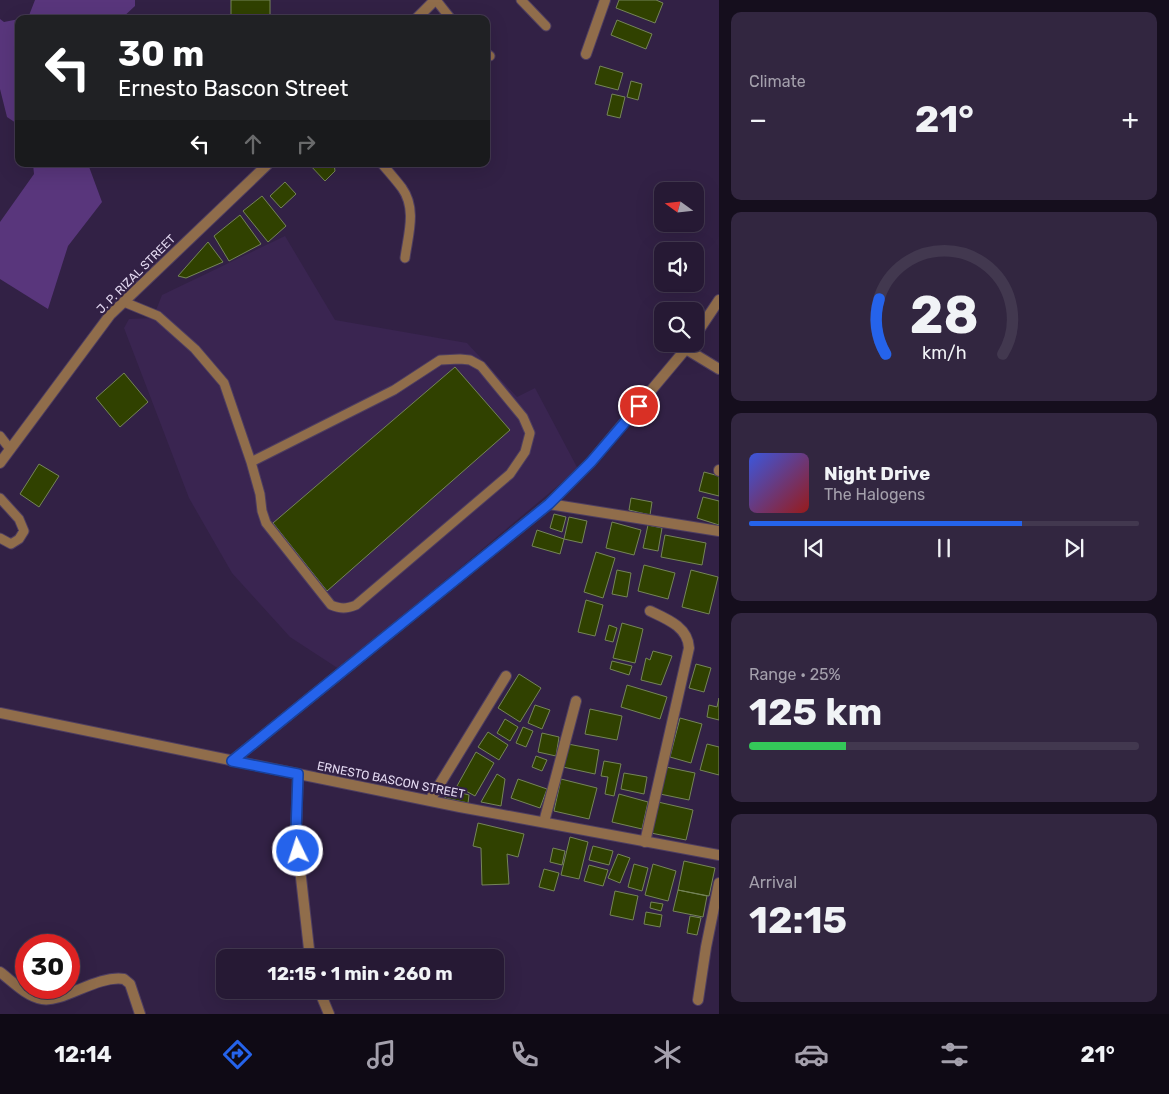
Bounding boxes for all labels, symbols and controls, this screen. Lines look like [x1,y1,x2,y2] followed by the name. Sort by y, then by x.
[118,33,204,75] text: 30 m
[35,35,100,100] icon: left
[749,72,806,91] text: Climate
[118,75,348,102] text: Ernesto Bascon Street
[915,96,974,142] text: 21°
[749,103,767,136] text: −
[1122,103,1139,136] text: +
[186,130,214,158] icon: left
[239,130,267,158] icon: ahead
[292,130,320,158] icon: right
[654,182,704,232] north arrow
[654,182,704,352] map controls
[94,232,178,316] street label: J. P. RIZAL STREET
[654,242,704,292] button: sound
[909,284,979,346] text: 28
[654,302,704,352] button: search
[922,342,966,363] text: km/h
[618,385,660,427] pin
[625,392,653,420] icon: arrive
[824,462,930,485] text: Night Drive
[824,485,925,504] text: The Halogens
[800,534,828,562] icon: previous
[930,534,958,562] icon: pause
[1060,534,1088,562] icon: next
[749,665,841,684] text: Range · 25%
[749,689,882,735] text: 125 km
[316,759,466,801] street label: ERNESTO BASCON STREET
[271,824,323,876] position arrow
[749,873,797,892] text: Arrival
[749,897,847,943] text: 12:15
[15,934,80,999] speed limit sign: 30
[267,962,453,985] text: 12:15 · 1 min · 260 m
[220,1037,255,1072] icon: directions
[364,1037,399,1072] icon: music
[507,1037,542,1072] icon: phone
[650,1037,685,1072] icon: climate
[794,1037,829,1072] icon: car
[937,1037,972,1072] icon: filters
[54,1041,112,1068] text: 12:14
[1080,1041,1115,1068] text: 21°

